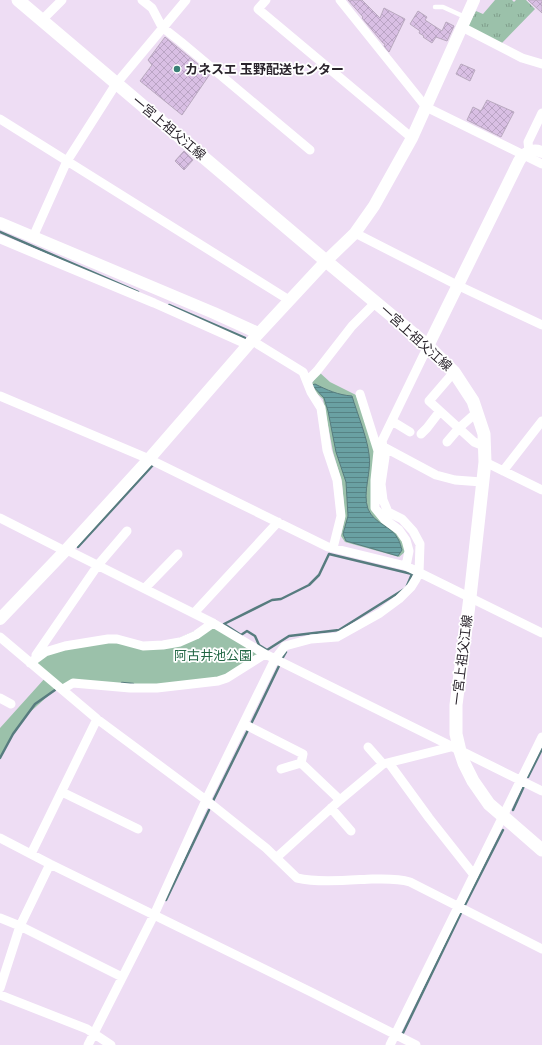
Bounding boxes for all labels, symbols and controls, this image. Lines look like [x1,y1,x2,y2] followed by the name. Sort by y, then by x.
[185,62,344,77] place label: カネスエ 玉野配送センター
[172,64,182,74] marker: カネスエ 玉野配送センター
[129,93,209,163] street label: 一宮上祖父江線
[377,302,455,374] street label: 一宮上祖父江線
[449,614,475,706] street label: 一宮上祖父江線
[174,648,252,663] park label: 阿古井池公園

